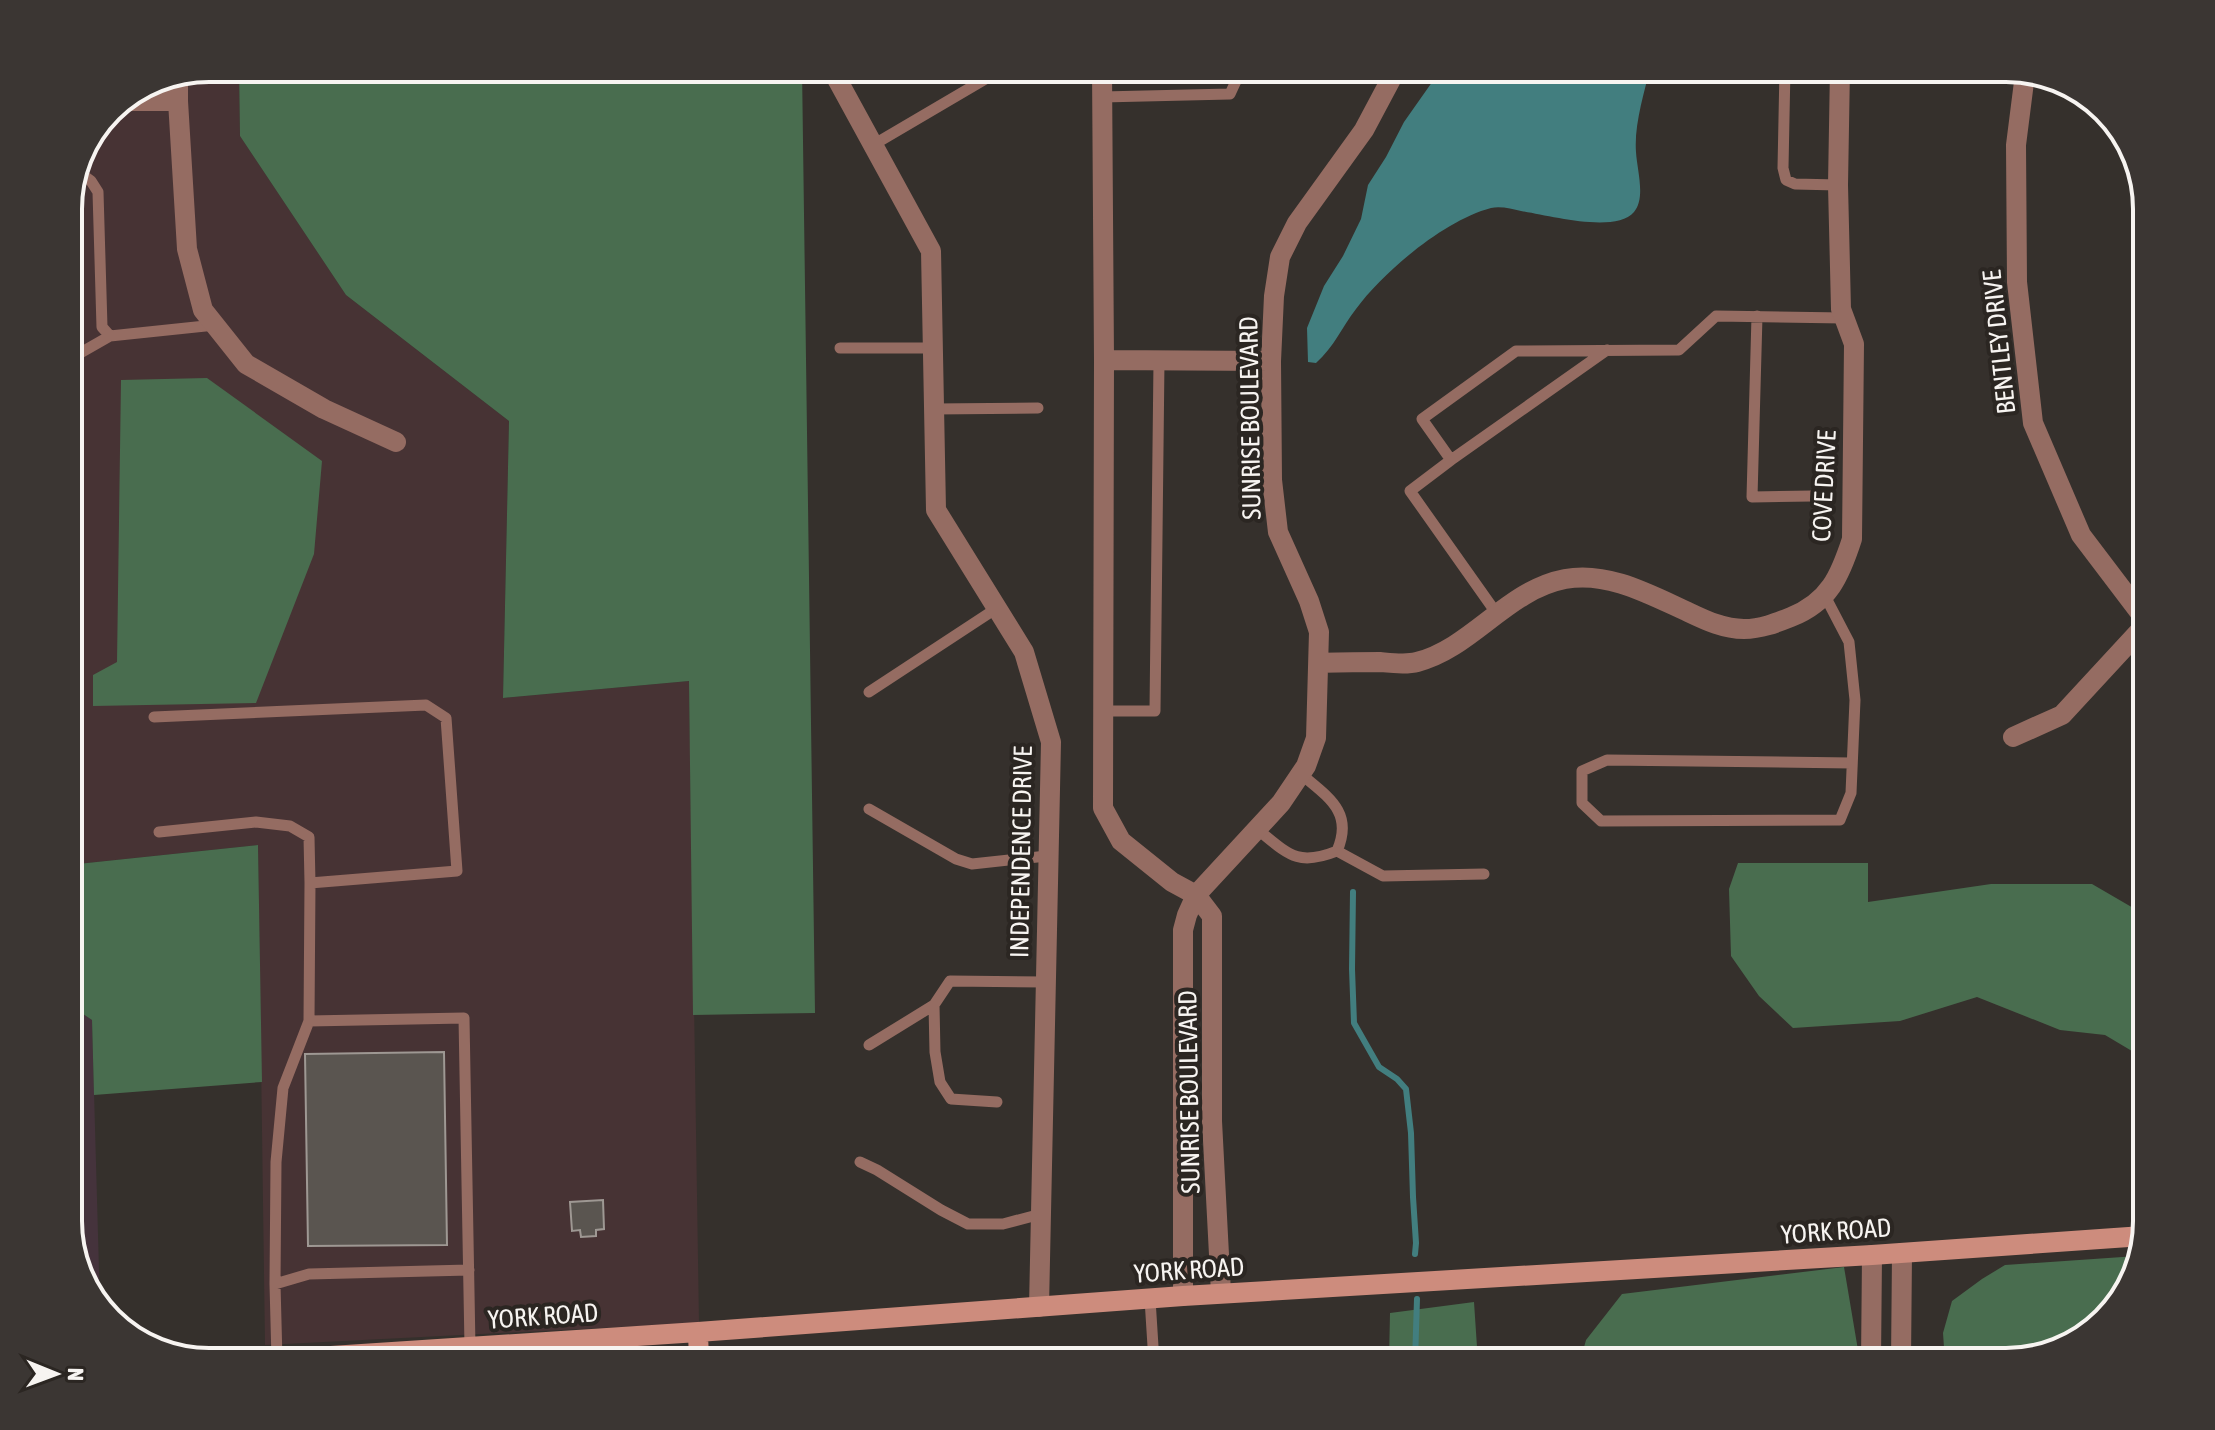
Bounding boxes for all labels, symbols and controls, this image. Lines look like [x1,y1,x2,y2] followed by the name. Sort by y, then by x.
[1977,269,2021,415] street label: BENTLEY DRIVE
[1233,316,1267,520] street label: SUNRISE BOULEVARD
[1806,430,1842,542] street label: COVE DRIVE
[1004,746,1038,958] street label: INDEPENDENCE DRIVE
[1172,990,1206,1194] street label: SUNRISE BOULEVARD
[1780,1212,1892,1250] street label: YORK ROAD
[1133,1251,1245,1289] street label: YORK ROAD
[487,1297,599,1335] street label: YORK ROAD
[16,1334,96,1414] north arrow
[63,1368,89,1381] text: N

